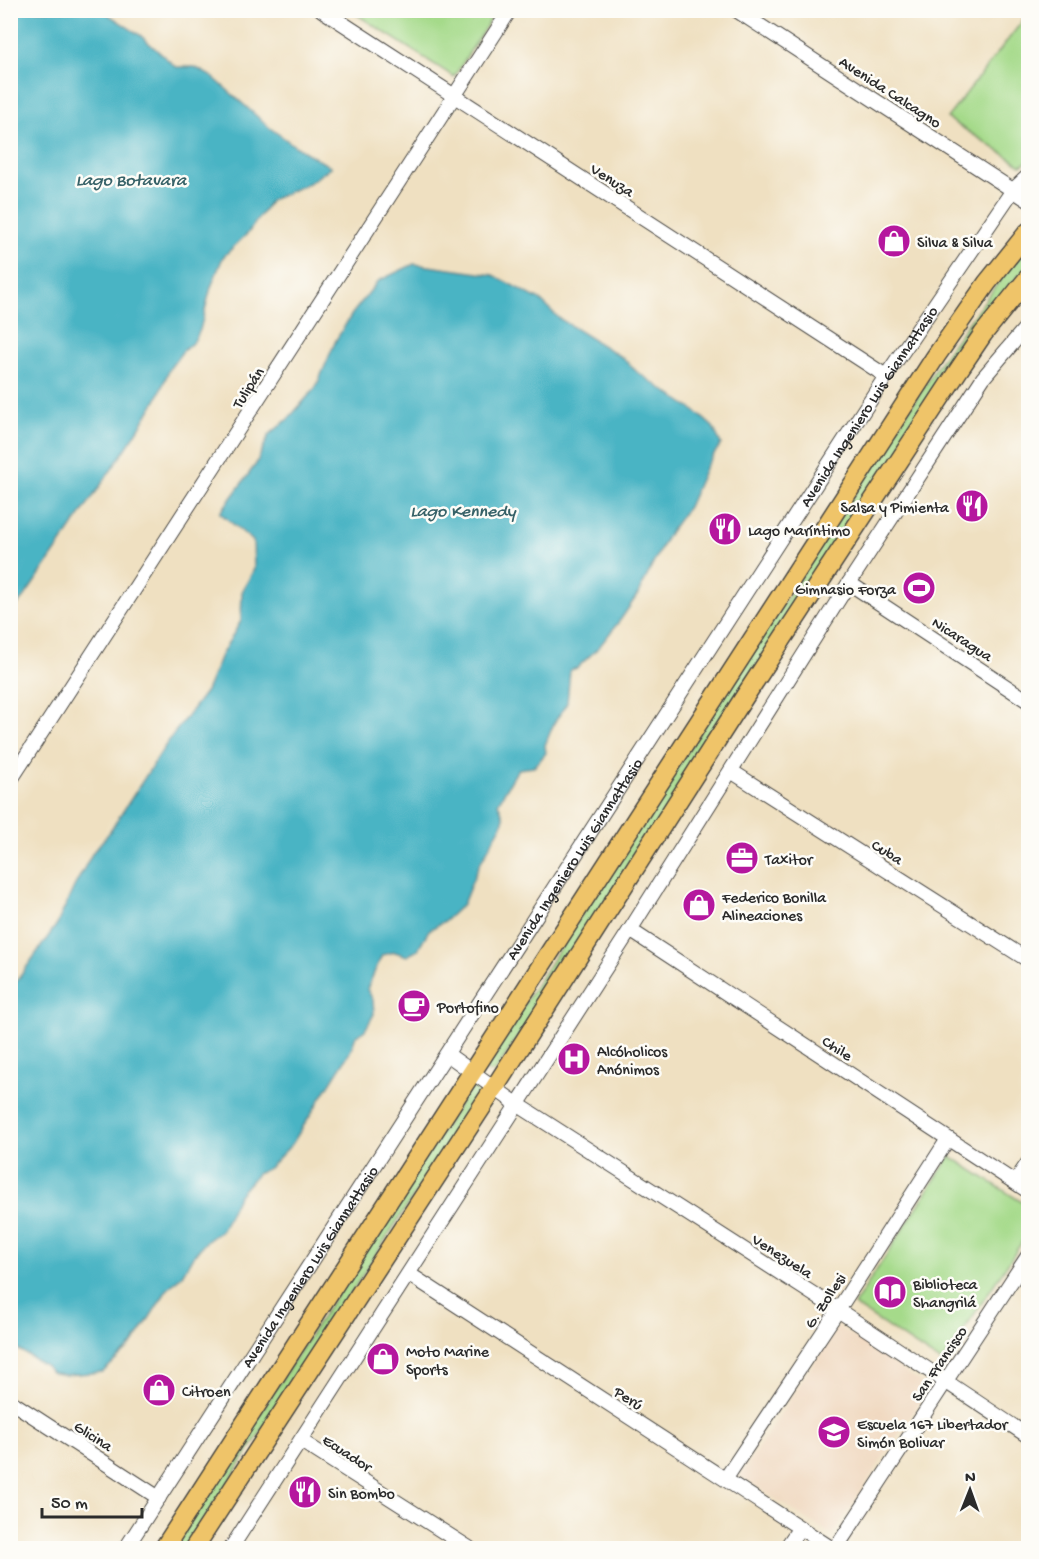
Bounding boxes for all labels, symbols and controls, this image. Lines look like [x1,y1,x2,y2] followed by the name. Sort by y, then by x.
[834,54,944,134] street label: Avenida Calcagno
[585,160,637,204] street label: Venuza
[76,171,187,192] water label: Lago Botavara
[876,223,912,259] shop icon: Silva & Silva
[917,235,994,254] place label: Silva & Silva
[798,304,944,512] street label: Avenida Ingeniero Luis Giannattasio
[229,365,270,414] street label: Tulipán
[954,488,990,524] restaurant icon: Salsa y Pimienta
[841,500,950,519] place label: Salsa y Pimienta
[410,502,517,523] water label: Lago Kennedy
[707,511,743,547] restaurant icon: Lago Maríntimo
[748,523,850,542] place label: Lago Maríntimo
[901,570,937,606] sports icon: Gimnasio Forza
[795,582,897,601] place label: Gimnasio Forza
[927,614,996,668] street label: Nicaragua
[504,756,649,965] street label: Avenida Ingeniero Luis Giannattasio
[867,837,906,871] street label: Cuba
[724,840,760,876] office icon: Taxitor
[764,852,814,871] place label: Taxitor
[681,887,717,923] shop icon: Federico Bonilla Alineaciones
[721,890,827,927] place label: Federico Bonilla Alineaciones
[396,988,432,1024] cafe icon: Portofino
[436,1000,499,1019] place label: Portofino
[817,1033,856,1067] street label: Chile
[556,1041,592,1077] hospital icon: Alcóholicos Anónimos
[597,1044,668,1081] place label: Alcóholicos Anónimos
[239,1164,384,1372] street label: Avenida Ingeniero Luis Giannattasio
[746,1231,816,1285] street label: Venezuela
[802,1271,852,1333] street label: G. Zollesi
[872,1274,908,1310] library icon: Biblioteca Shangrilá
[912,1277,979,1314] place label: Biblioteca Shangrilá
[909,1324,973,1406] street label: San Francisco
[365,1341,401,1377] shop icon: Moto Marine Sports
[406,1344,490,1381] place label: Moto Marine Sports
[141,1372,177,1408] shop icon: Citroen
[608,1383,645,1416] street label: Perú
[182,1384,231,1403] place label: Citroen
[816,1414,852,1450] school or university icon: Escuela 167 Libertador Simón Bolivar
[857,1417,1009,1454] place label: Escuela 167 Libertador Simón Bolivar
[69,1418,116,1458] street label: Glicina
[318,1432,376,1479] street label: Ecuador
[940,1460,1000,1520] north arrow
[965,1469,976,1488] text: N
[287,1474,323,1510] restaurant icon: Sin Bombo
[42,1481,142,1519] scale bar
[328,1486,395,1505] place label: Sin Bombo
[51,1494,88,1515] text: 50 m

